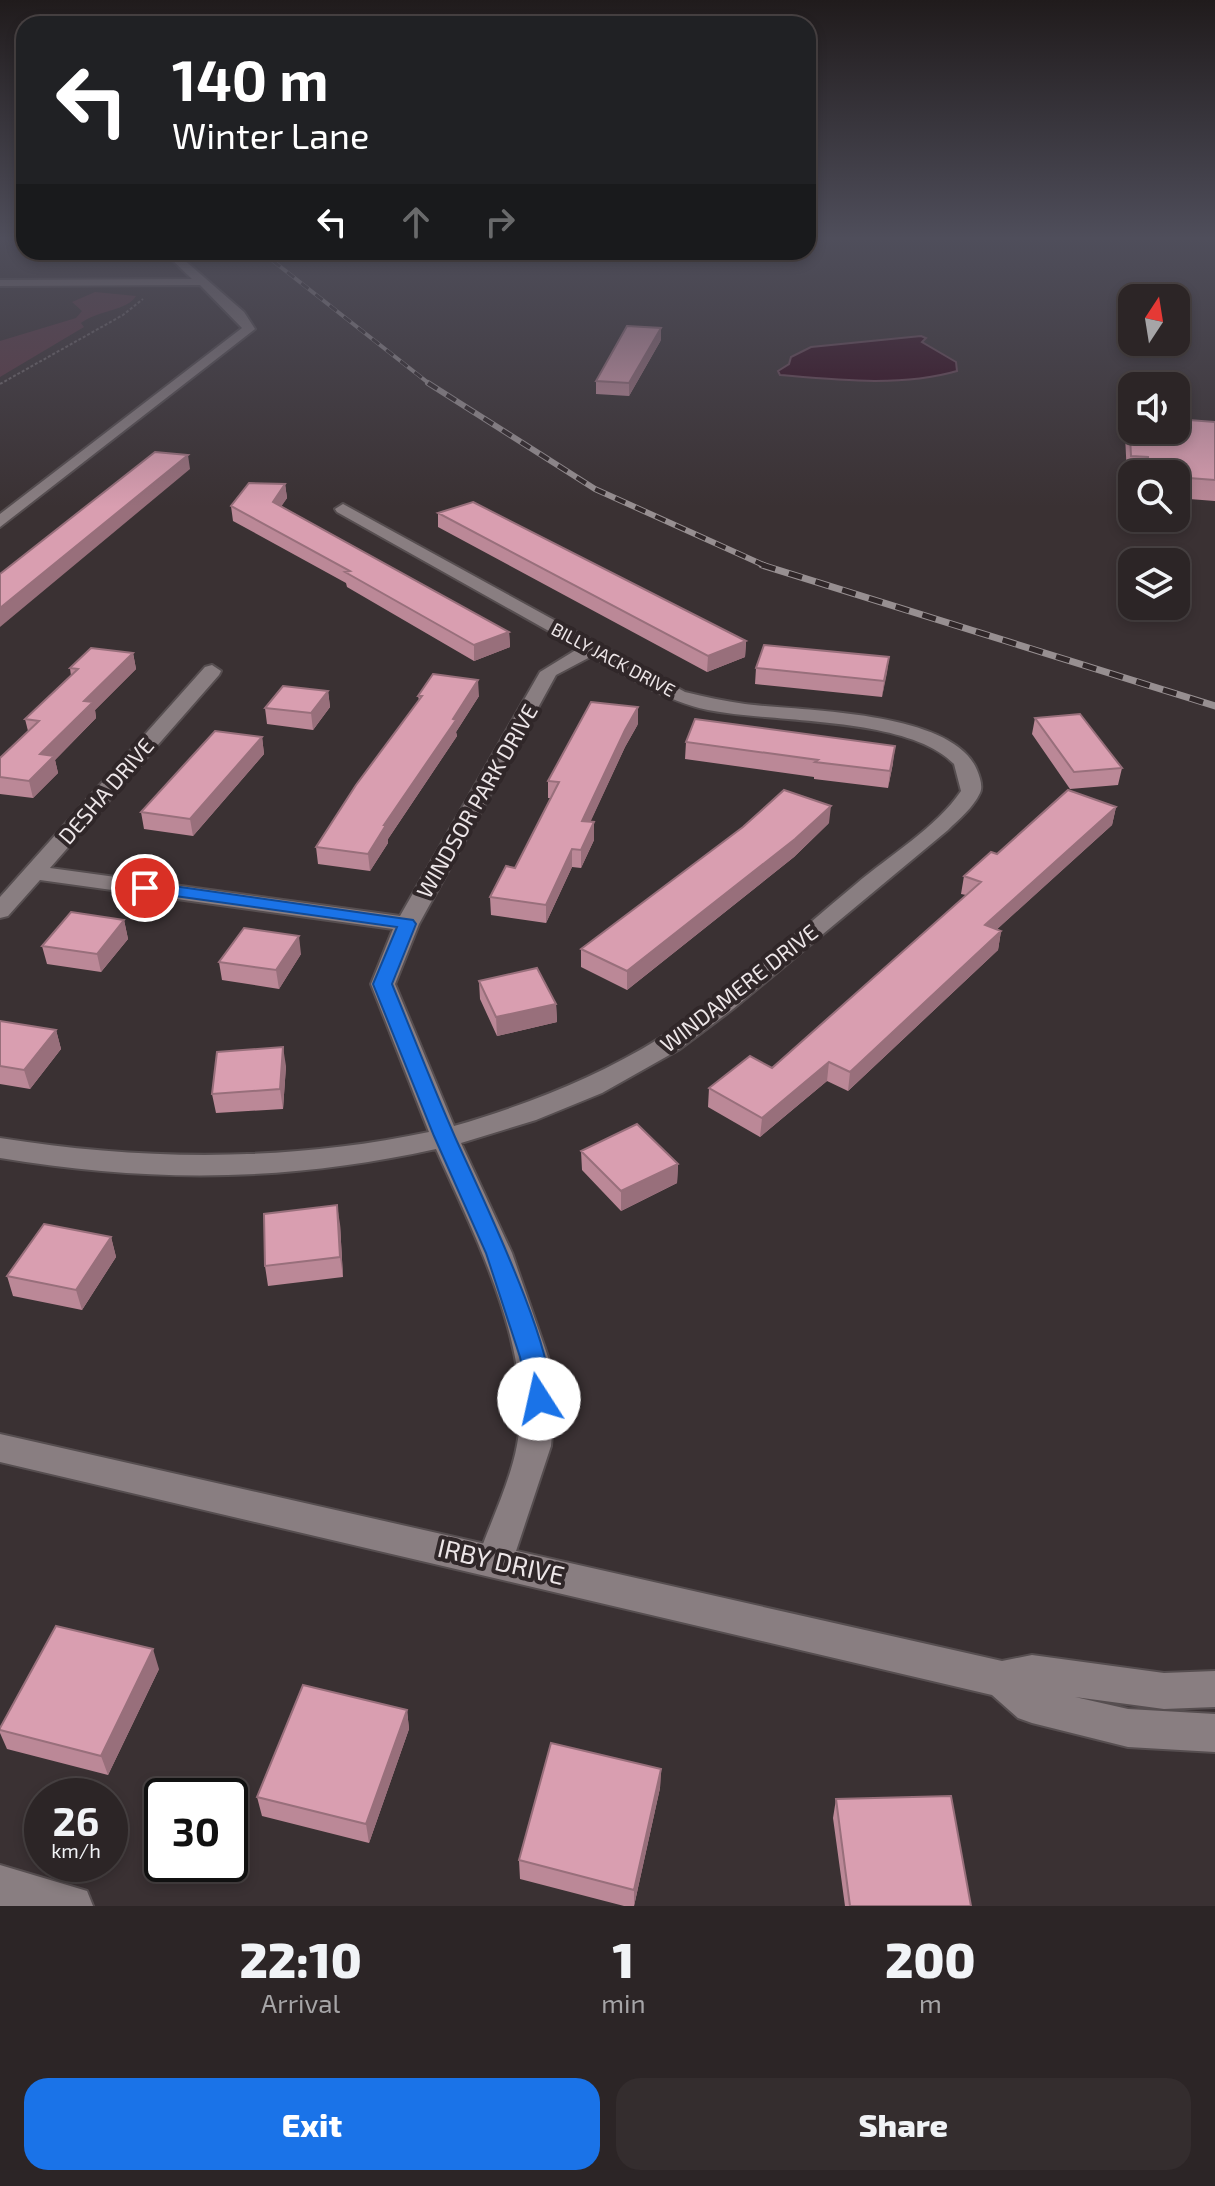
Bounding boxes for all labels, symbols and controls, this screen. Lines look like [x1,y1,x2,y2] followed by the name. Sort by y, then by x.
[172,45,329,112] text: 140 m
[40,48,144,152] icon: left
[172,113,369,156] text: Winter Lane
[310,200,354,244] icon: left
[394,200,438,244] icon: ahead
[478,200,522,244] icon: right
[1118,284,1190,356] north arrow
[1118,284,1190,620] map controls
[1118,372,1190,444] button: sound
[1118,460,1190,532] button: search
[1118,548,1190,620] button: layers
[548,617,679,701] street label: BILLY JACK DRIVE
[410,699,542,902] street label: WINDSOR PARK DRIVE
[52,732,158,849] street label: DESHA DRIVE
[111,854,179,922] pin
[123,866,167,910] icon: arrive
[655,918,822,1057] street label: WINDAMERE DRIVE
[497,1357,581,1441] position arrow
[435,1531,568,1590] street label: IRBY DRIVE
[144,1778,248,1882] speed limit sign: 30
[53,1796,99,1844] text: 26
[51,1838,101,1862] text: km/h
[240,1930,362,1988] text: 22:10
[613,1930,634,1988] text: 1
[885,1930,976,1988] text: 200
[261,1987,340,2018] text: Arrival
[601,1987,646,2018] text: min
[919,1987,942,2018] text: m
[24,2078,600,2170] button: Exit
[616,2078,1191,2170] button: Share

